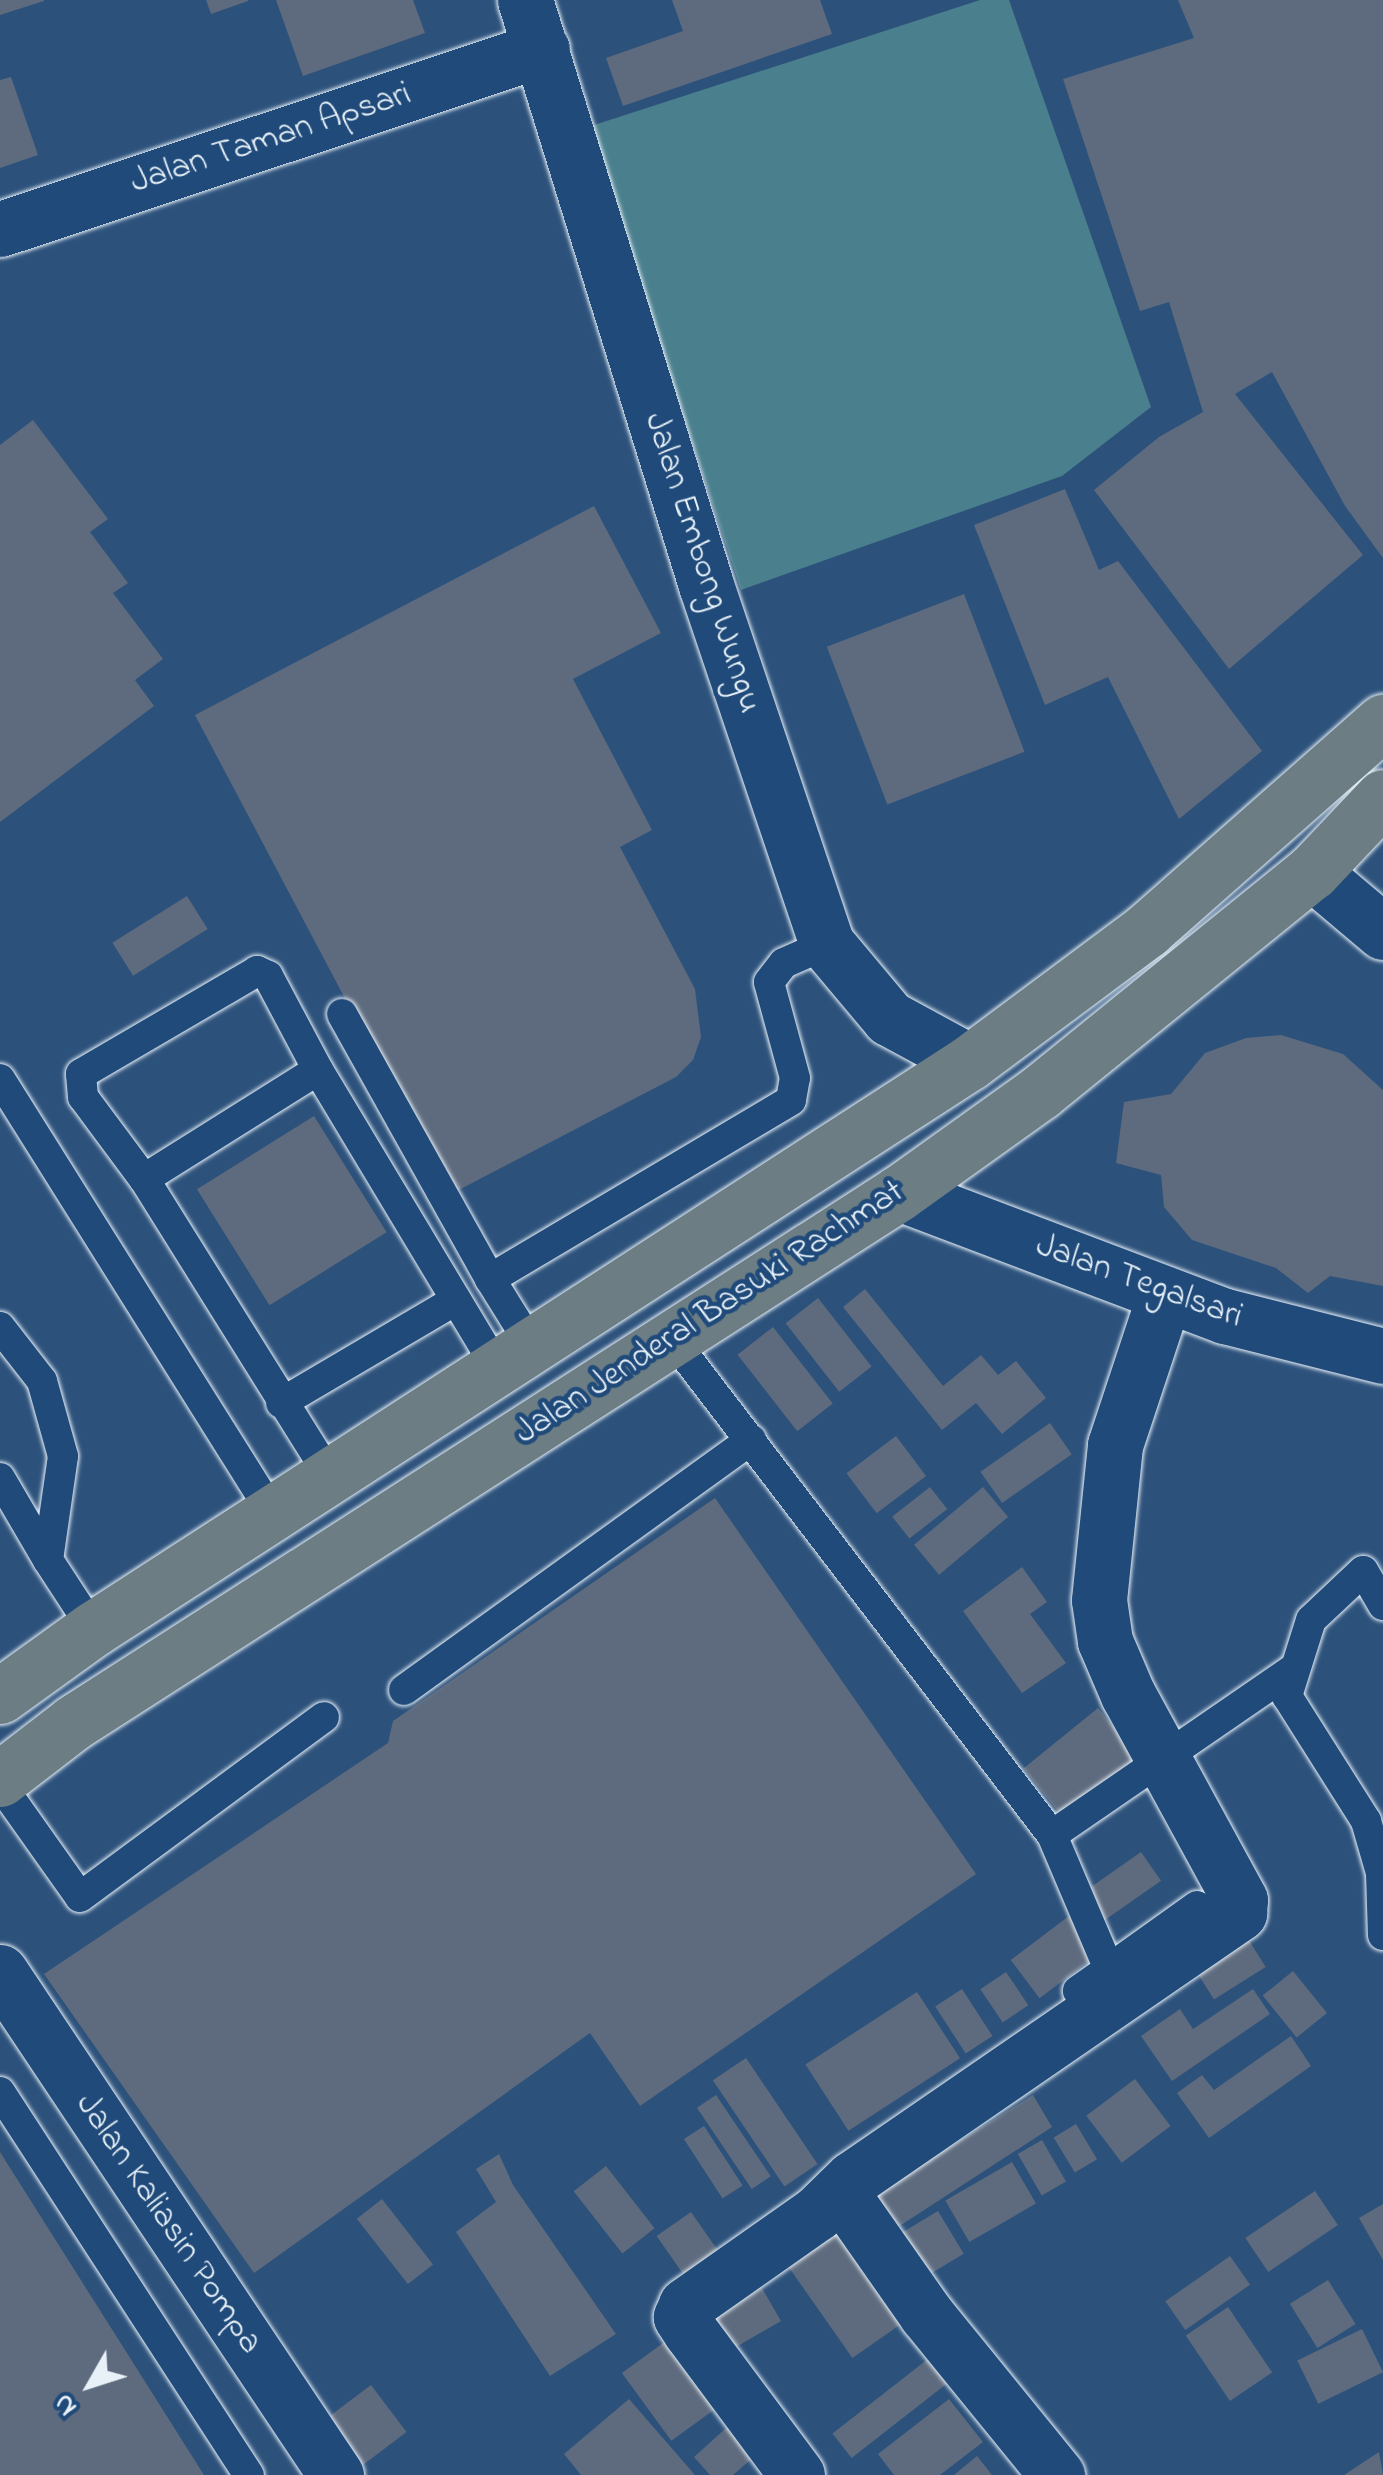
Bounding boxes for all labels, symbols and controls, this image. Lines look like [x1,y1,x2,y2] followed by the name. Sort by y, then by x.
[126,74,416,204] street label: Jalan Taman Apsari
[634,407,770,719] street label: Jalan Embong Wungu
[508,1171,912,1455] street label: Jalan Jenderal Basuki Rachmat
[1030,1225,1248,1339] street label: Jalan Tegalsari
[65,2086,271,2362] street label: Jalan Kaliasin Pompa
[40,2335,140,2435] north arrow
[44,2384,88,2424] text: N

